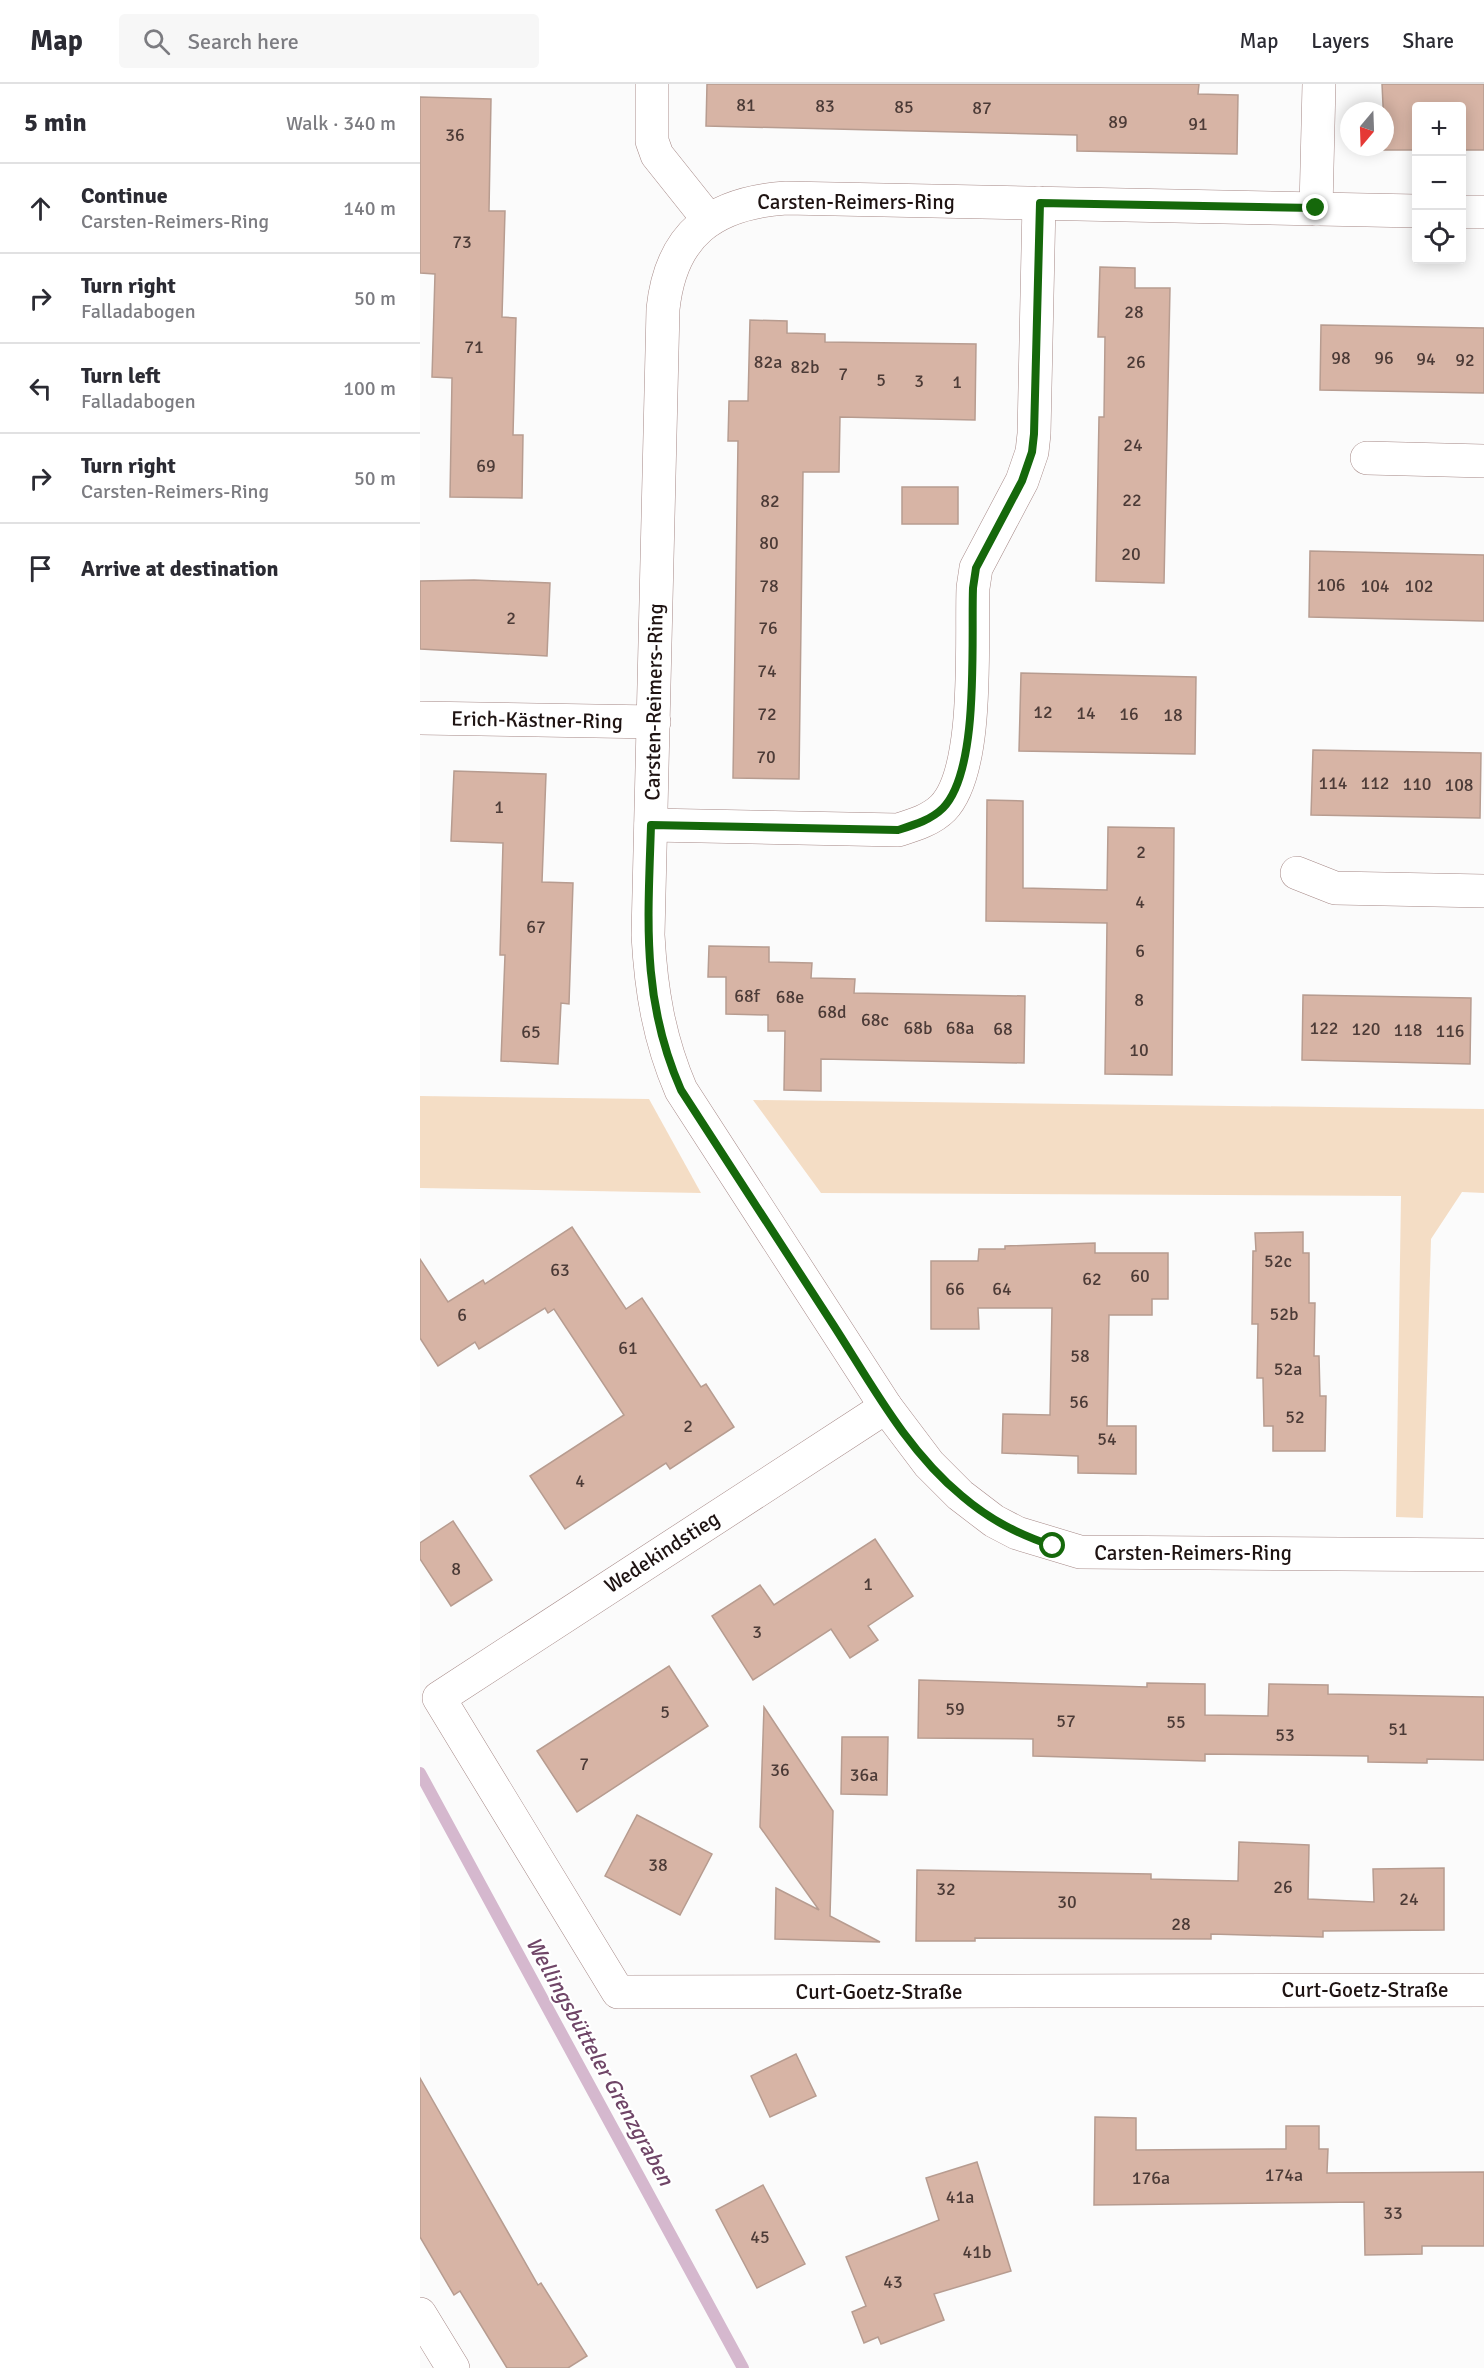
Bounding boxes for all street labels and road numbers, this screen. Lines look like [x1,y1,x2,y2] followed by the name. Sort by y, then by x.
[757,189,955,215] street label: Carsten-Reimers-Ring
[639,603,669,801] street label: Carsten-Reimers-Ring
[451,706,623,734] street label: Erich-Kästner-Ring
[600,1505,724,1599] street label: Wedekindstieg
[1094,1540,1292,1566] street label: Carsten-Reimers-Ring
[1282,1977,1448,2003] street label: Curt-Goetz-Straße
[796,1979,962,2005] street label: Curt-Goetz-Straße

